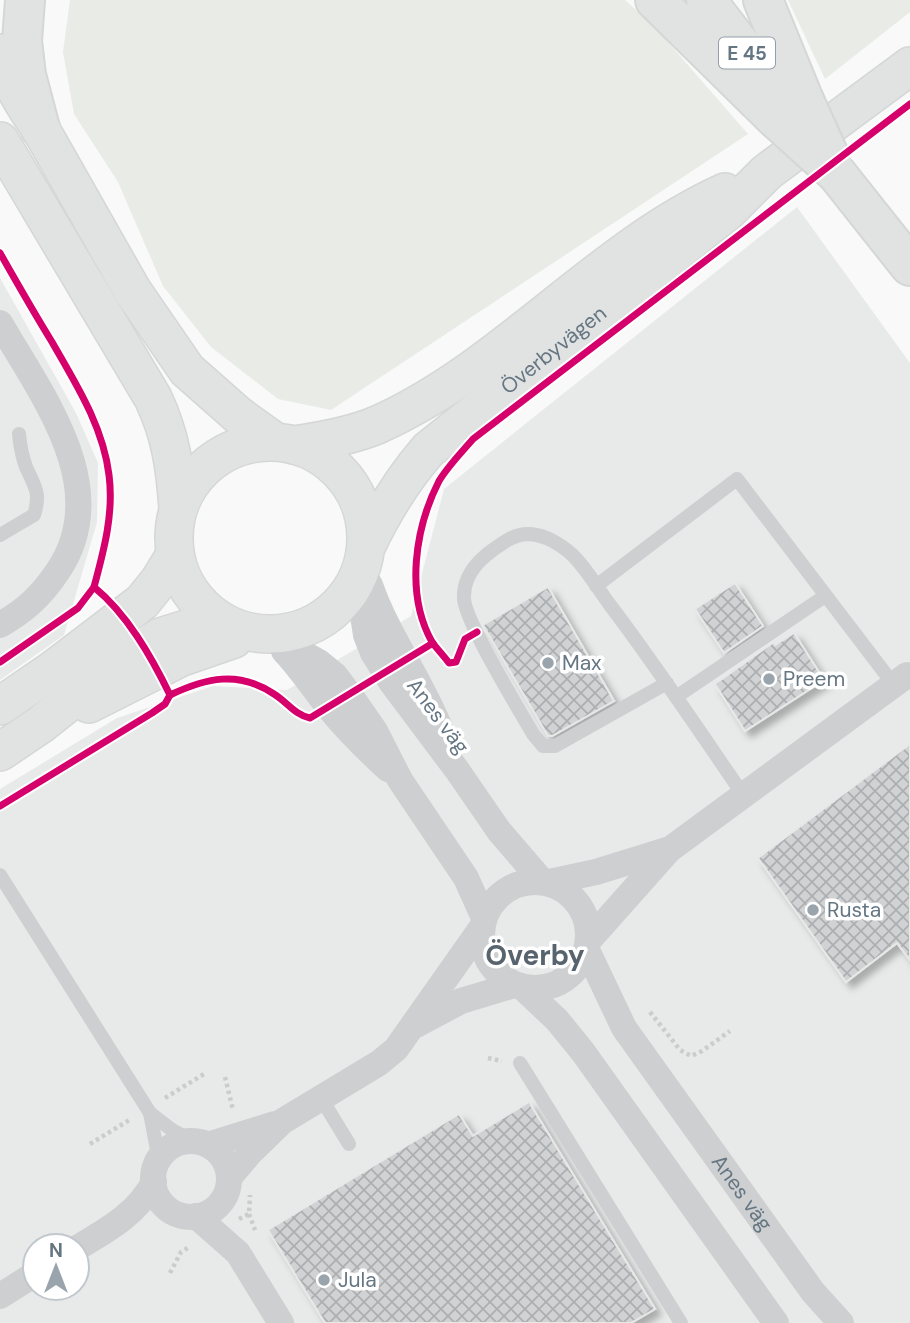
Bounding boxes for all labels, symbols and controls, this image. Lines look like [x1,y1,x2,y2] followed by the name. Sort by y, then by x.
[719,38,775,68] road number: E 45
[495,299,612,401] street label: Överbyvägen
[562,649,602,677] place label: Max
[540,655,556,671] marker: Max
[783,665,845,693] place label: Preem
[761,671,777,687] marker: Preem
[400,673,476,760] street label: Anes väg
[827,896,881,924] place label: Rusta
[805,902,821,918] marker: Rusta
[485,937,585,974] district label: Överby
[705,1149,779,1237] street label: Anes väg
[21,1232,91,1302] north arrow
[49,1238,63,1263] text: N
[338,1266,377,1294] place label: Jula
[316,1272,332,1288] marker: Jula

